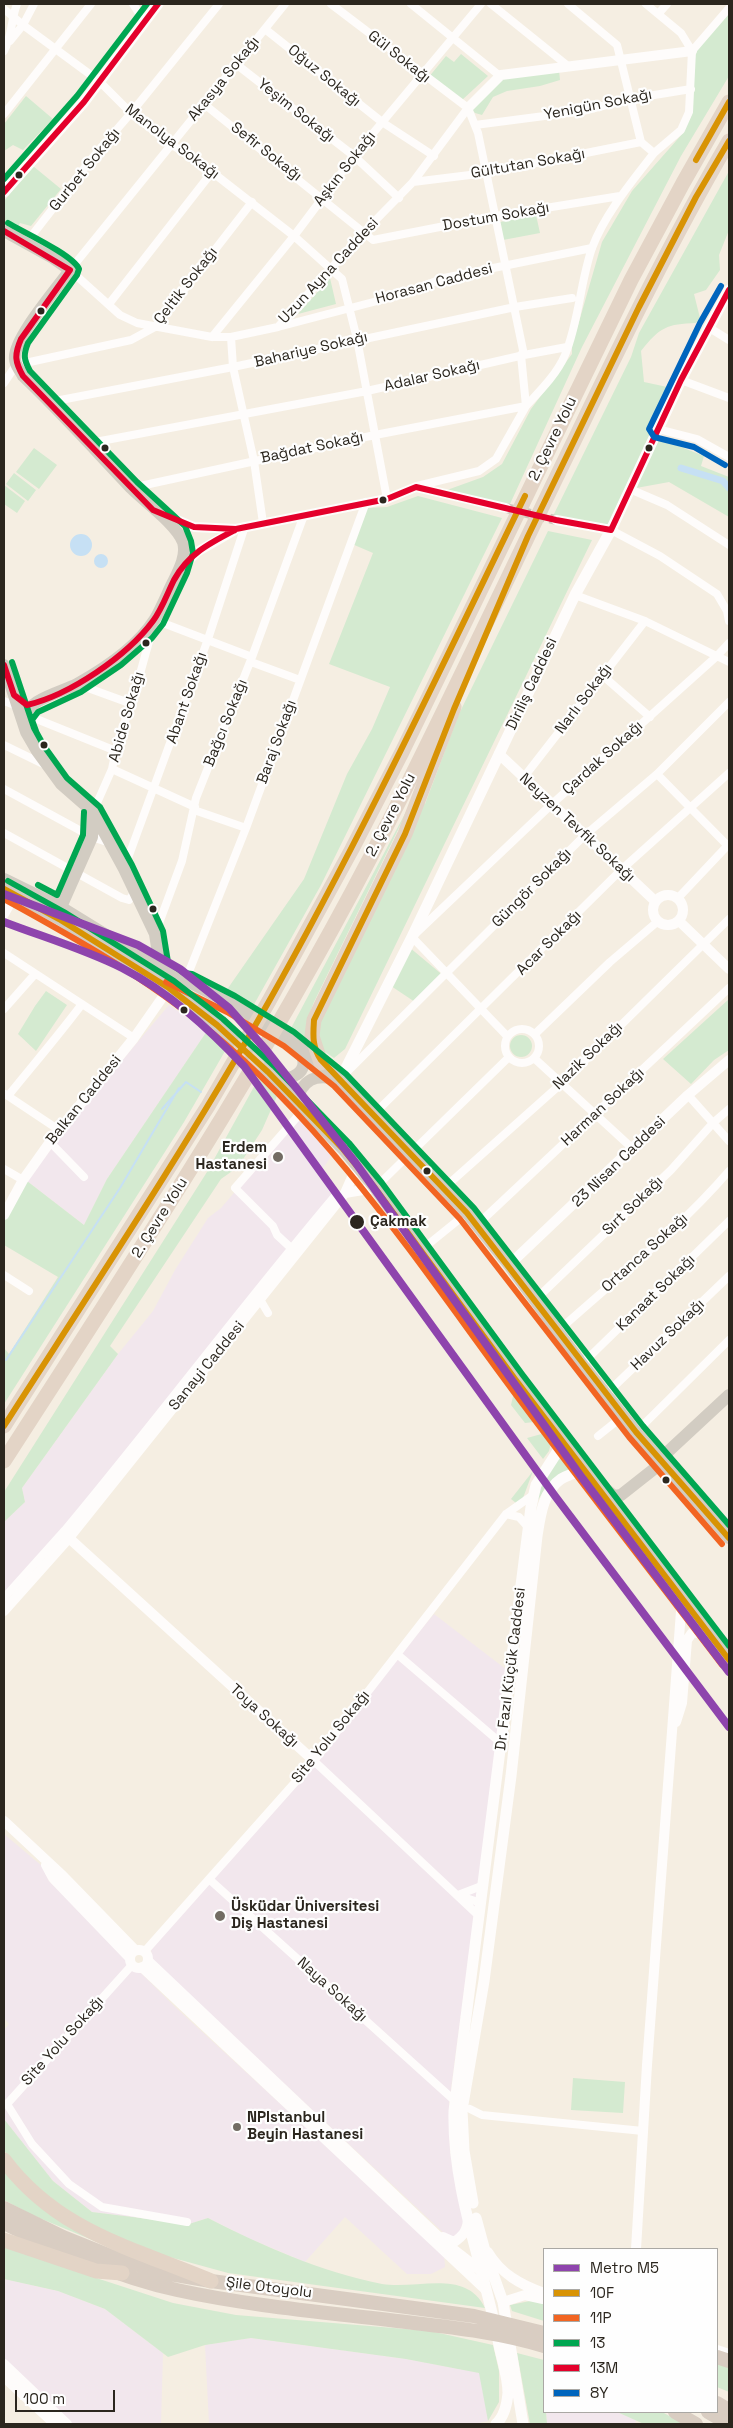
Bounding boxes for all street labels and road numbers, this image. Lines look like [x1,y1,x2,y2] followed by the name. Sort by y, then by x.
[364,27,434,87] street label: Gül Sokağı
[184,33,264,125] street label: Akasya Sokağı
[284,41,364,111] street label: Oğuz Sokağı
[254,75,338,147] street label: Yeşim Sokağı
[543,86,653,124] street label: Yenigün Sokağı
[121,101,223,183] street label: Manolya Sokağı
[227,119,305,185] street label: Sefir Sokağı
[46,125,124,215] street label: Gurbet Sokağı
[310,128,380,210] street label: Aşkın Sokağı
[470,145,586,183] street label: Gültutan Sokağı
[441,199,551,235] street label: Dostum Sokağı
[275,214,383,328] street label: Uzun Ayna Caddesi
[150,244,222,328] street label: Çeltik Sokağı
[374,260,494,308] street label: Horasan Caddesi
[253,328,369,372] street label: Bahariye Sokağı
[382,356,482,396] street label: Adalar Sokağı
[525,394,581,484] street label: 2. Çevre Yolu
[259,428,365,468] street label: Bağdat Sokağı
[503,635,561,733] street label: Diriliş Caddesi
[163,650,211,746] street label: Abant Sokağı
[552,660,616,738] street label: Narlı Sokağı
[105,670,149,764] street label: Abide Sokağı
[200,677,252,769] street label: Bağcı Sokağı
[253,697,301,787] street label: Baraj Sokağı
[559,717,647,799] street label: Çardak Sokağı
[362,770,420,860] street label: 2. Çevre Yolu
[515,770,639,886] street label: Neyzen Tevfik Sokağı
[489,845,575,931] street label: Güngör Sokağı
[513,907,585,979] street label: Acar Sokağı
[549,1018,627,1094] street label: Nazik Sokağı
[43,1052,125,1148] street label: Balkan Caddesi
[558,1064,648,1150] street label: Harman Sokağı
[569,1113,669,1211] street label: 23 Nisan Caddesi
[599,1173,667,1239] street label: Sırt Sokağı
[128,1175,192,1261] street label: 2. Çevre Yolu
[598,1210,692,1296] street label: Ortanca Sokağı
[613,1251,699,1335] street label: Kanaat Sokağı
[628,1295,708,1375] street label: Havuz Sokağı
[165,1318,249,1414] street label: Sanayi Caddesi
[492,1587,530,1751] street label: Dr. Fazıl Küçük Caddesi
[226,1680,302,1752] street label: Toya Sokağı
[288,1687,374,1787] street label: Site Yolu Sokağı
[293,1954,371,2026] street label: Naya Sokağı
[18,1993,108,2089] street label: Site Yolu Sokağı
[225,2274,313,2302] street label: Şile Otoyolu

